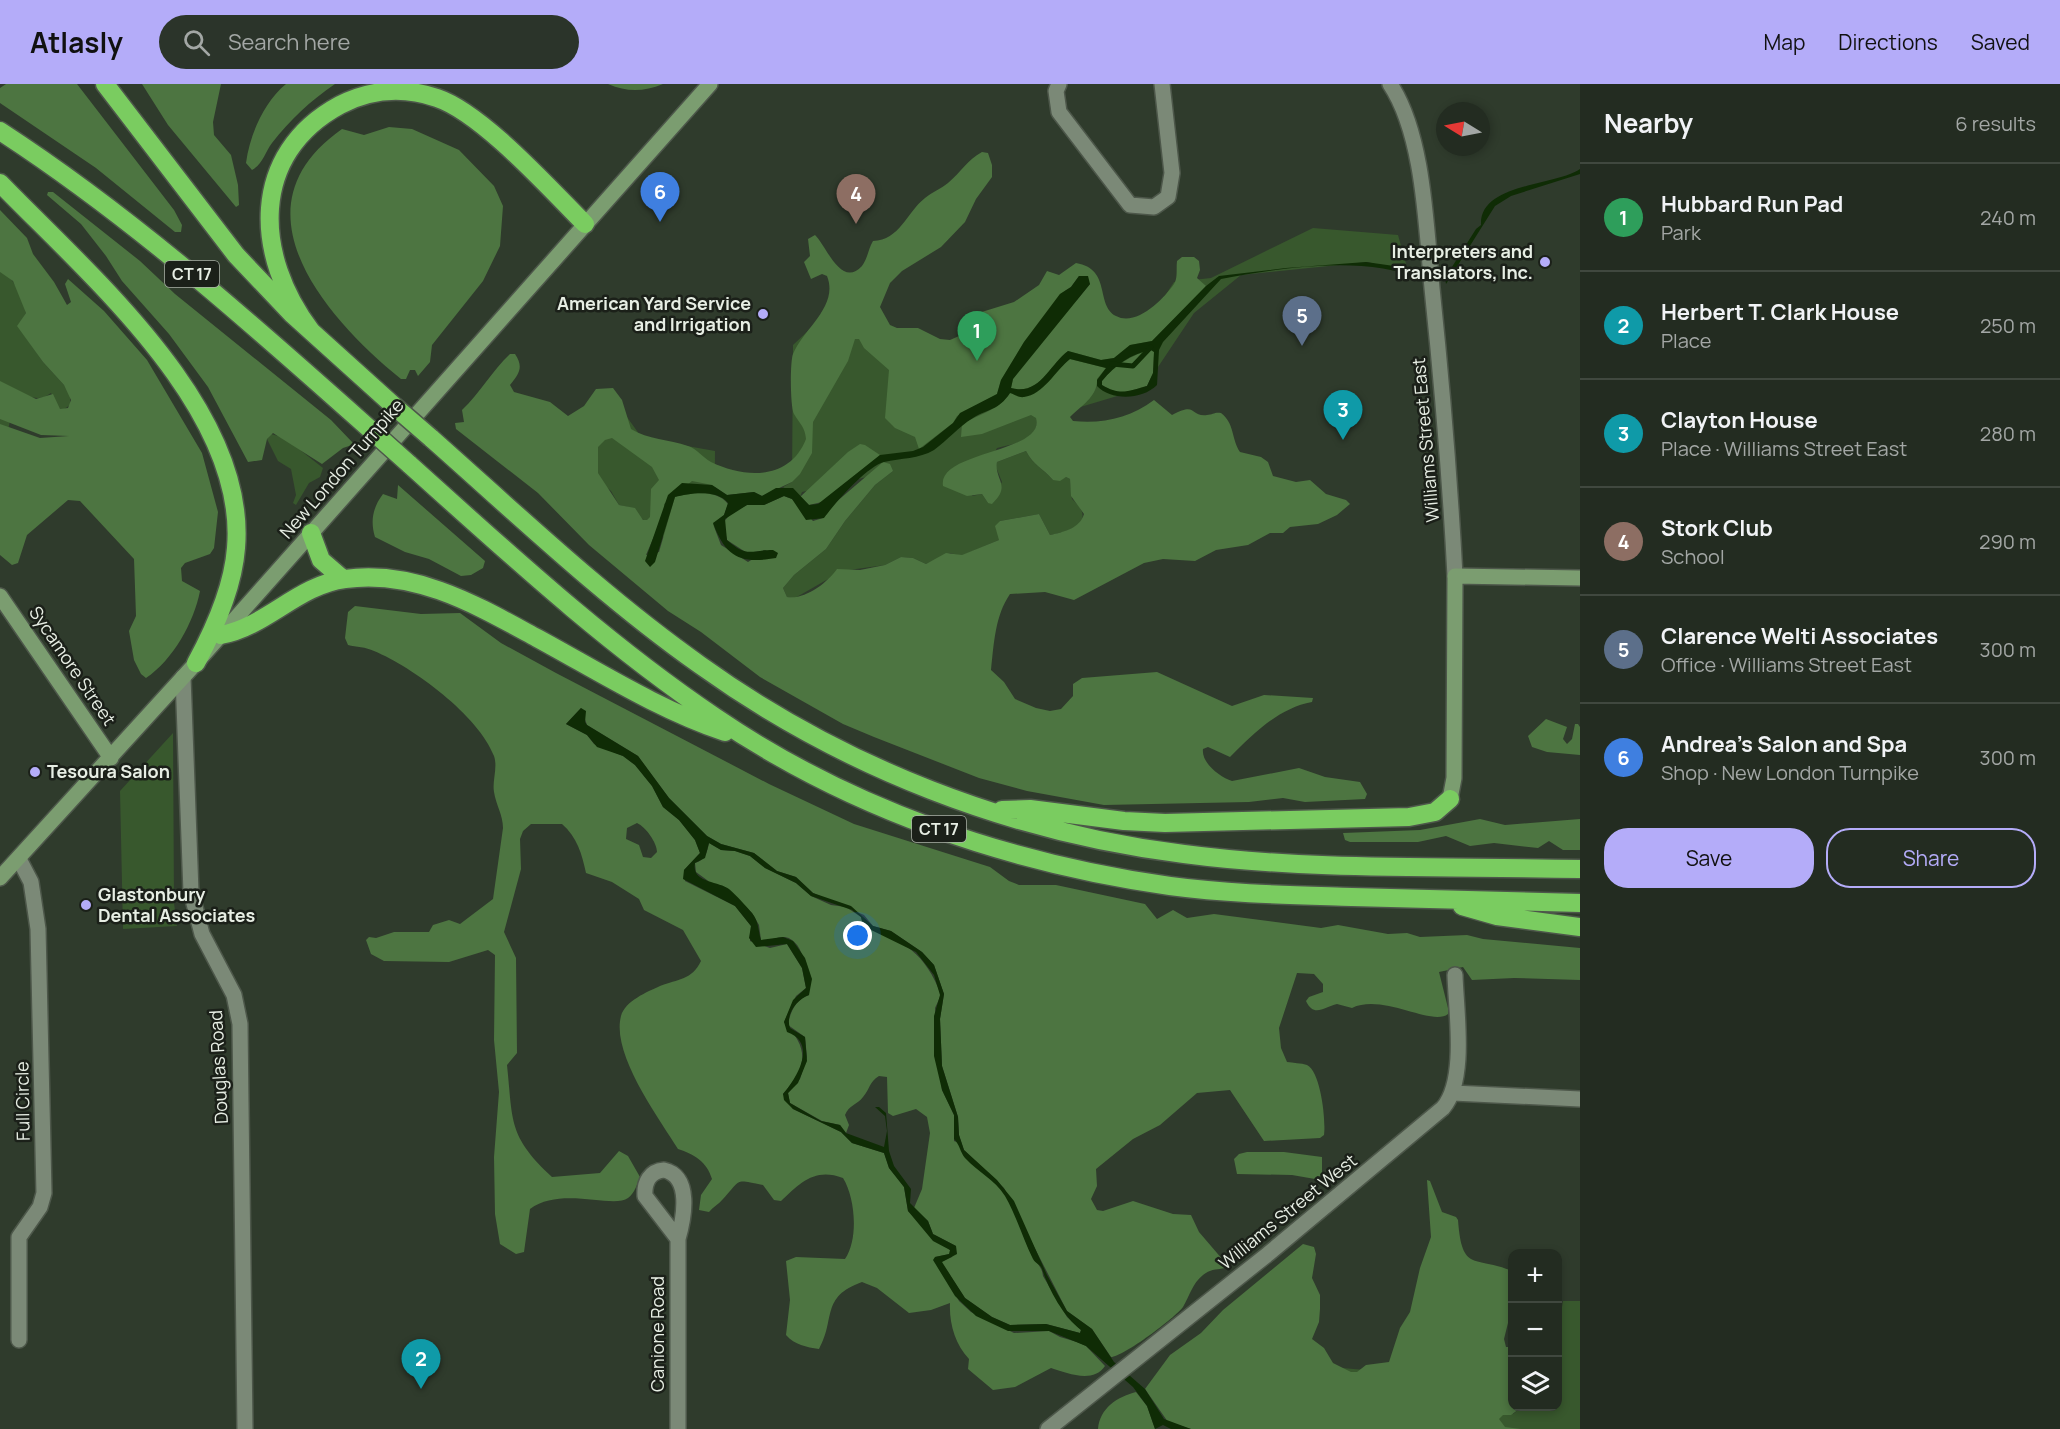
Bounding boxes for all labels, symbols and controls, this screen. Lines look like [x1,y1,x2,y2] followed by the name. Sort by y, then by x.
[159,15,579,69] search box
[30,23,123,61] text: Atlasly
[180,26,213,59] icon: search
[228,27,350,57] text: Search here
[1764,28,1805,56] text: Map
[1838,28,1938,56] text: Directions
[1971,28,2030,56] text: Saved
[1436,102,1490,156] north arrow
[1604,105,1693,141] text: Nearby
[1955,110,2036,137] text: 6 results
[640,172,680,222] pin: 6
[836,174,876,224] pin: 4
[1661,189,1843,219] text: Hubbard Run Pad
[1619,204,1628,231] text: 1
[1980,204,2036,231] text: 240 m
[1661,219,1701,246] text: Park
[1392,239,1533,284] place label: Interpreters and Translators, Inc.
[1538,255,1552,269] marker: Interpreters and Translators, Inc.
[165,261,219,287] road number: CT 17
[557,291,751,336] place label: American Yard Service and Irrigation
[1282,296,1322,346] pin: 5
[1661,297,1899,327] text: Herbert T. Clark House
[756,307,770,321] marker: American Yard Service and Irrigation
[958,312,996,361] pin: 1
[1618,312,1629,339] text: 2
[1980,312,2036,339] text: 250 m
[1661,327,1711,354] text: Place
[1406,357,1444,523] street label: Williams Street East
[1324,390,1362,440] pin: 3
[274,393,409,543] street label: New London Turnpike
[1661,405,1818,435] text: Clayton House
[1618,420,1629,447] text: 3
[1980,420,2036,447] text: 280 m
[1661,435,1907,462] text: Place · Williams Street East
[1661,513,1773,543] text: Stork Club
[1617,528,1630,555] text: 4
[1979,528,2036,555] text: 290 m
[1661,543,1725,570] text: School
[24,601,122,730] street label: Sycamore Street
[1661,621,1938,651] text: Clarence Welti Associates
[1618,636,1629,663] text: 5
[1980,636,2036,663] text: 300 m
[1661,651,1912,678] text: Office · Williams Street East
[1661,729,1907,759] text: Andrea's Salon and Spa
[1617,744,1630,771] text: 6
[1980,744,2036,771] text: 300 m
[47,759,170,783] place label: Tesoura Salon
[1661,759,1919,786] text: Shop · New London Turnpike
[28,765,42,779] marker: Tesoura Salon
[912,816,966,842] road number: CT 17
[1604,828,1814,888] button: Save
[1826,828,2036,888] button: Share
[98,882,256,927] place label: Glastonbury Dental Associates
[79,898,93,912] marker: Glastonbury Dental Associates
[843,921,872,950] your location
[203,1010,233,1125] street label: Douglas Road
[9,1061,35,1141] street label: Full Circle
[1213,1148,1361,1274] street label: Williams Street West
[1508,1249,1562,1411] map controls
[1508,1249,1562,1303] button: +
[645,1276,669,1392] street label: Canione Road
[1508,1303,1562,1357] button: −
[402,1340,440,1389] pin: 2
[1508,1357,1562,1411] button: layers

